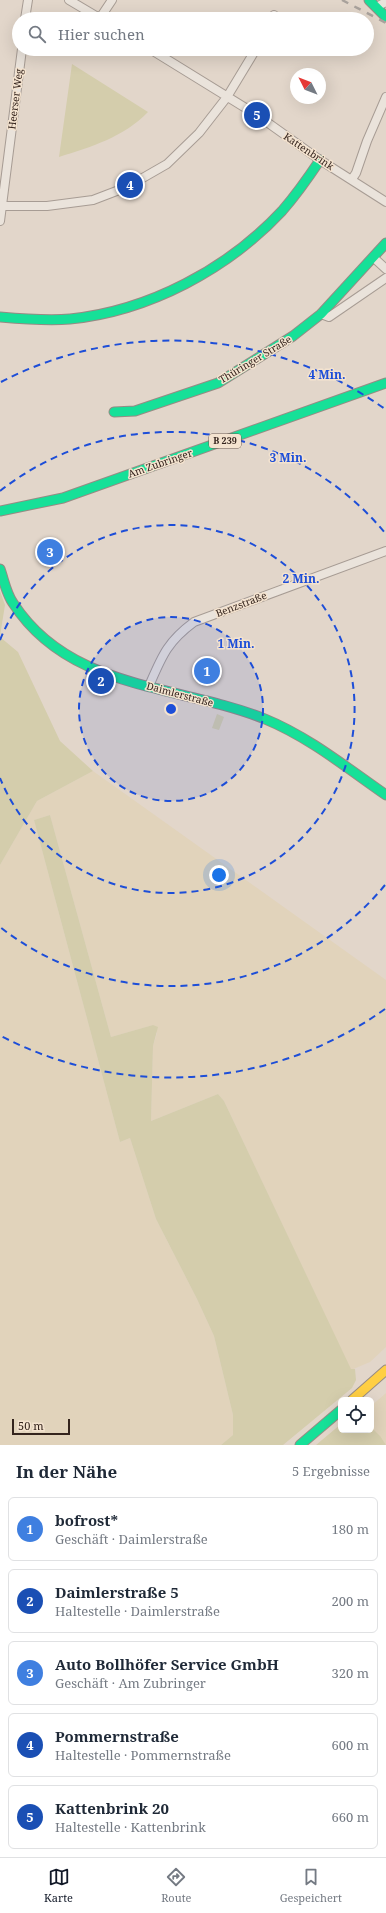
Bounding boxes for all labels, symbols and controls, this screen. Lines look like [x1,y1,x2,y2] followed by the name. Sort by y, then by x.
[12,12,374,56] search box
[26,23,48,45] icon: search
[58,24,145,44] text: Hier suchen
[4,67,26,130] street label: Heerser Weg
[290,68,326,104] north arrow
[244,100,270,130] pin: 5
[281,129,337,173] street label: Kattenbrink
[117,170,143,200] pin: 4
[216,332,294,386] street label: Thüringer Straße
[308,366,346,383] text: 4 Min.
[209,434,241,448] road number: B 239
[126,445,194,481] street label: Am Zubringer
[269,449,307,466] text: 3 Min.
[37,537,63,567] pin: 3
[282,570,320,587] text: 2 Min.
[214,588,268,620] street label: Benzstraße
[217,635,255,652] text: 1 Min.
[194,656,220,686] pin: 1
[88,666,114,696] pin: 2
[145,678,215,710] street label: Daimlerstraße
[164,702,178,716] centre of rings
[209,865,229,885] your location
[338,1397,374,1433] map controls
[338,1397,374,1433] button: locate
[12,1417,70,1436] scale bar
[18,1418,44,1433] text: 50 m
[16,1460,117,1483] text: In der Nähe
[292,1462,370,1480] text: 5 Ergebnisse
[55,1510,118,1530] text: bofrost*
[26,1520,34,1538] text: 1
[332,1520,369,1538] text: 180 m
[55,1530,208,1548] text: Geschäft · Daimlerstraße
[55,1582,179,1602] text: Daimlerstraße 5
[26,1592,34,1610] text: 2
[332,1592,369,1610] text: 200 m
[55,1602,220,1620] text: Haltestelle · Daimlerstraße
[55,1654,279,1674] text: Auto Bollhöfer Service GmbH
[26,1664,34,1682] text: 3
[332,1664,369,1682] text: 320 m
[55,1674,206,1692] text: Geschäft · Am Zubringer
[55,1726,179,1746] text: Pommernstraße
[26,1736,34,1754] text: 4
[332,1736,369,1754] text: 600 m
[55,1746,231,1764] text: Haltestelle · Pommernstraße
[55,1798,169,1818] text: Kattenbrink 20
[26,1808,34,1826] text: 5
[332,1808,369,1826] text: 660 m
[55,1818,206,1836] text: Haltestelle · Kattenbrink
[44,1866,73,1905] tab: Karte
[161,1866,191,1905] tab: Route
[280,1866,342,1905] tab: Gespeichert

